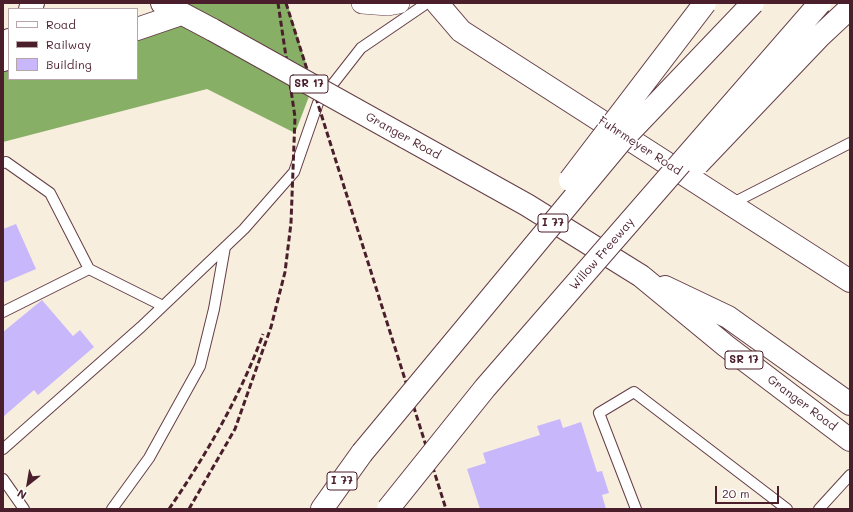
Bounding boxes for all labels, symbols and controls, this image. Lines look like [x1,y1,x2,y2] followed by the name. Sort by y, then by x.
[8,8,138,80] legend
[46,16,76,32] text: Road
[46,36,91,52] text: Railway
[46,56,92,72] text: Building
[290,75,328,93] road number: SR 17
[363,110,443,162] street label: Granger Road
[596,114,684,178] street label: Fuhrmeyer Road
[538,214,568,232] road number: I 77
[567,215,637,293] street label: Willow Freeway
[725,351,763,369] road number: SR 17
[764,372,840,434] street label: Granger Road
[8,464,48,504] north arrow
[327,472,357,490] road number: I 77
[717,478,781,504] scale bar
[722,485,750,501] text: 20 m
[14,486,29,503] text: N

